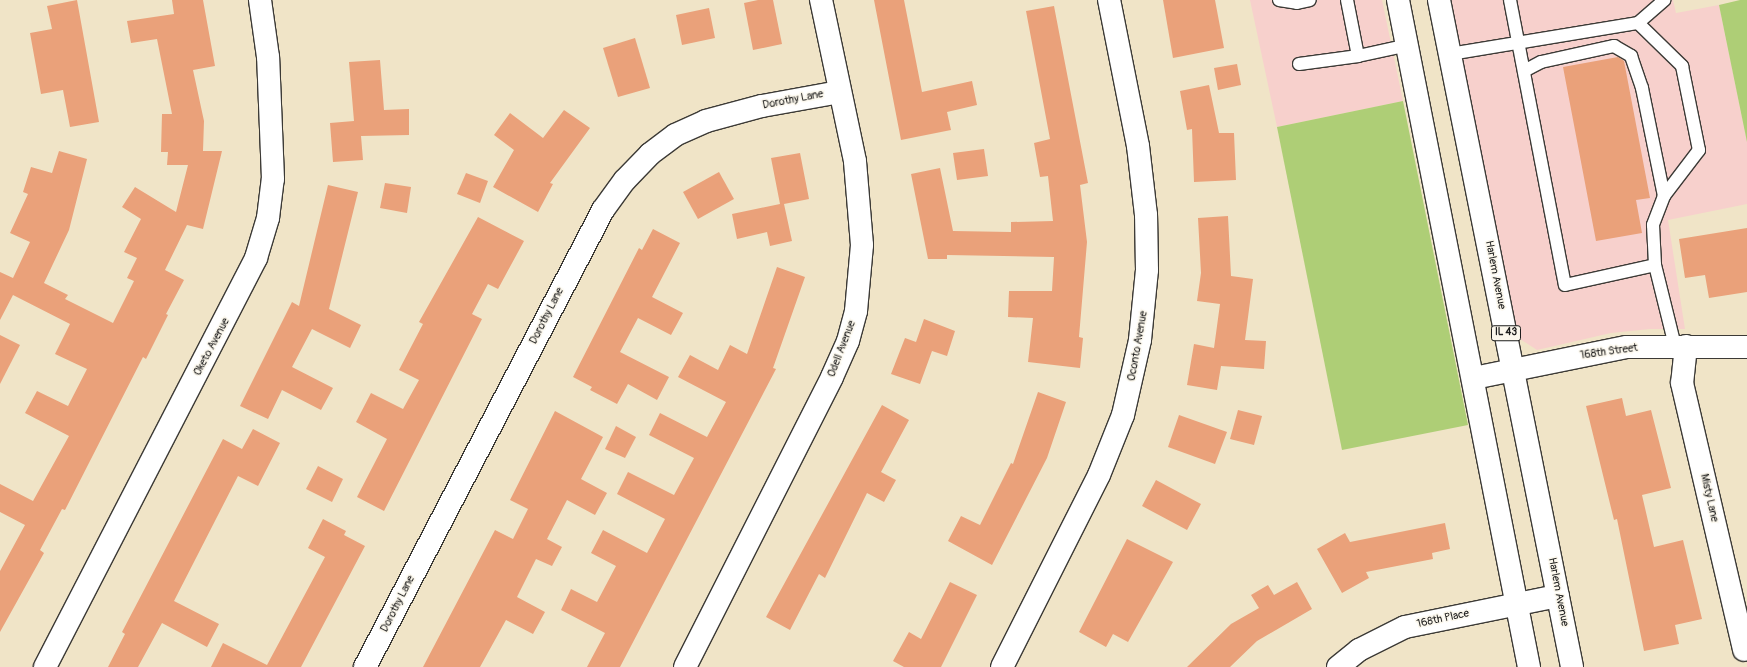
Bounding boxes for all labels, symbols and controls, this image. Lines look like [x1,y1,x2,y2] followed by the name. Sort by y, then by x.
[761,88,825,112] street label: Dorothy Lane
[1482,239,1508,311] street label: Harlem Avenue
[527,286,567,346] street label: Dorothy Lane
[1125,310,1151,382] street label: Oconto Avenue
[191,316,233,378] street label: Oketo Avenue
[825,319,859,379] street label: Odell Avenue
[1490,325,1522,341] road number: IL 43
[1579,341,1639,363] street label: 168th Street
[1697,473,1721,523] street label: Misty Lane
[1545,556,1571,628] street label: Harlem Avenue
[378,574,418,634] street label: Dorothy Lane
[1416,607,1470,631] street label: 168th Place

